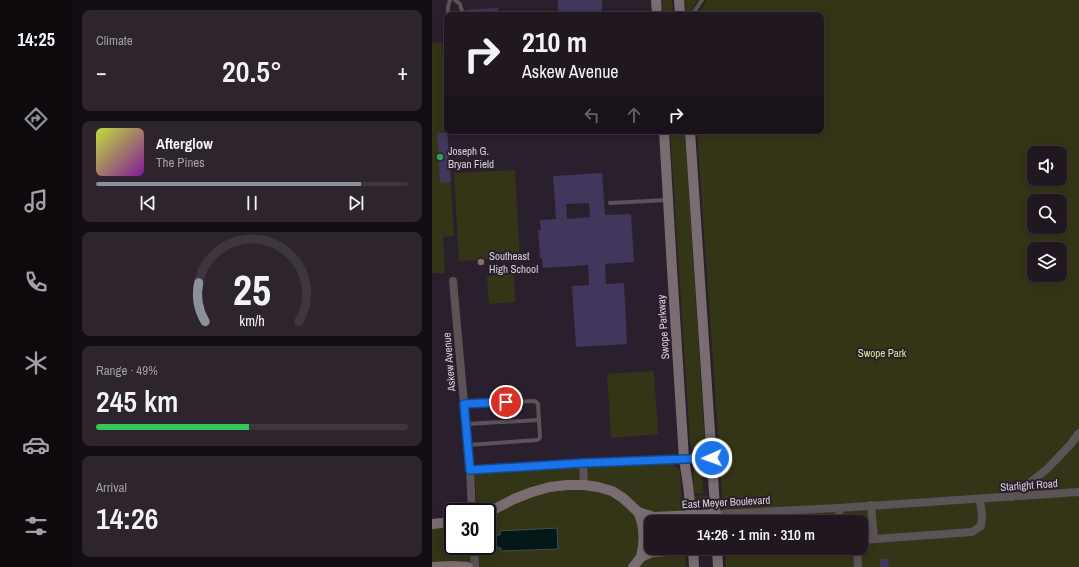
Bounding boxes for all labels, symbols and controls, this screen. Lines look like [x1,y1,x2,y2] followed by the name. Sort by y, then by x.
[522,23,587,61] text: 210 m
[17,27,55,52] text: 14:25
[456,28,508,80] icon: right
[96,32,133,49] text: Climate
[222,51,282,91] text: 20.5°
[96,57,107,87] text: −
[397,57,408,87] text: +
[522,59,619,84] text: Askew Avenue
[581,104,603,126] icon: left
[623,104,645,126] icon: ahead
[665,104,687,126] icon: right
[22,105,50,133] icon: directions
[156,133,213,154] text: Afterglow
[448,144,494,171] place label: Joseph G. Bryan Field
[1027,146,1067,282] map controls
[1027,146,1067,186] button: sound
[435,152,445,162] marker: Joseph G. Bryan Field
[156,154,205,171] text: The Pines
[22,187,50,215] icon: music
[137,192,159,214] icon: previous
[241,192,263,214] icon: pause
[345,192,367,214] icon: next
[1027,194,1067,234] button: search
[1027,242,1067,282] button: layers
[489,249,538,276] place label: Southeast High School
[476,257,486,267] marker: Southeast High School
[233,261,271,317] text: 25
[22,268,50,296] icon: phone
[654,294,672,360] street label: Swope Parkway
[239,310,265,329] text: km/h
[439,332,459,393] street label: Askew Avenue
[858,346,907,360] park label: Swope Park
[22,349,50,377] icon: climate
[96,362,158,379] text: Range · 49%
[96,381,178,421] text: 245 km
[489,385,523,419] pin
[495,391,517,413] icon: arrive
[22,431,50,459] icon: car
[691,437,733,479] position arrow
[1000,476,1058,494] street label: Starlight Road
[96,479,127,496] text: Arrival
[681,493,771,511] street label: East Meyer Boulevard
[96,498,158,538] text: 14:26
[444,503,496,555] speed limit sign: 30
[22,512,50,540] icon: filters
[697,524,815,545] text: 14:26 · 1 min · 310 m

